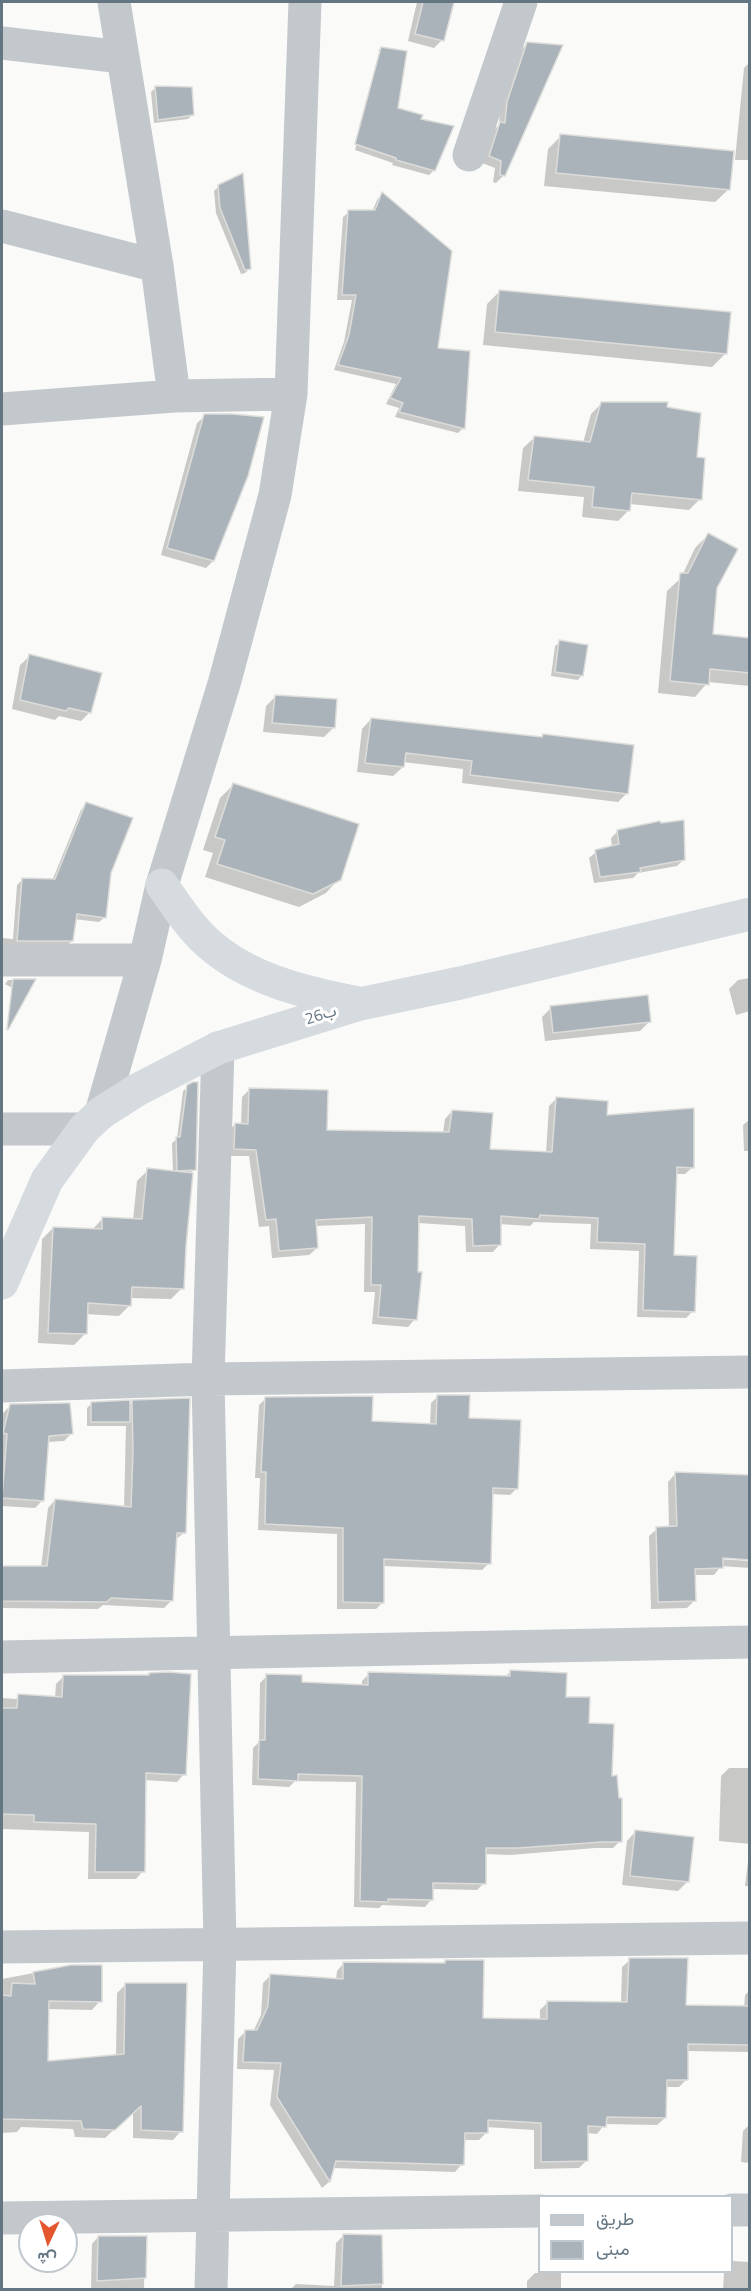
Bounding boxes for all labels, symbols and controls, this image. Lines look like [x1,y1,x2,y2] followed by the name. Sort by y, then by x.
[303,1002,339,1030] street label: 26ب
[538,2195,733,2273] legend
[596,2205,634,2232] text: طريق
[18,2213,78,2273] north arrow
[596,2235,630,2262] text: مبنى
[36,2246,57,2272] text: ش

